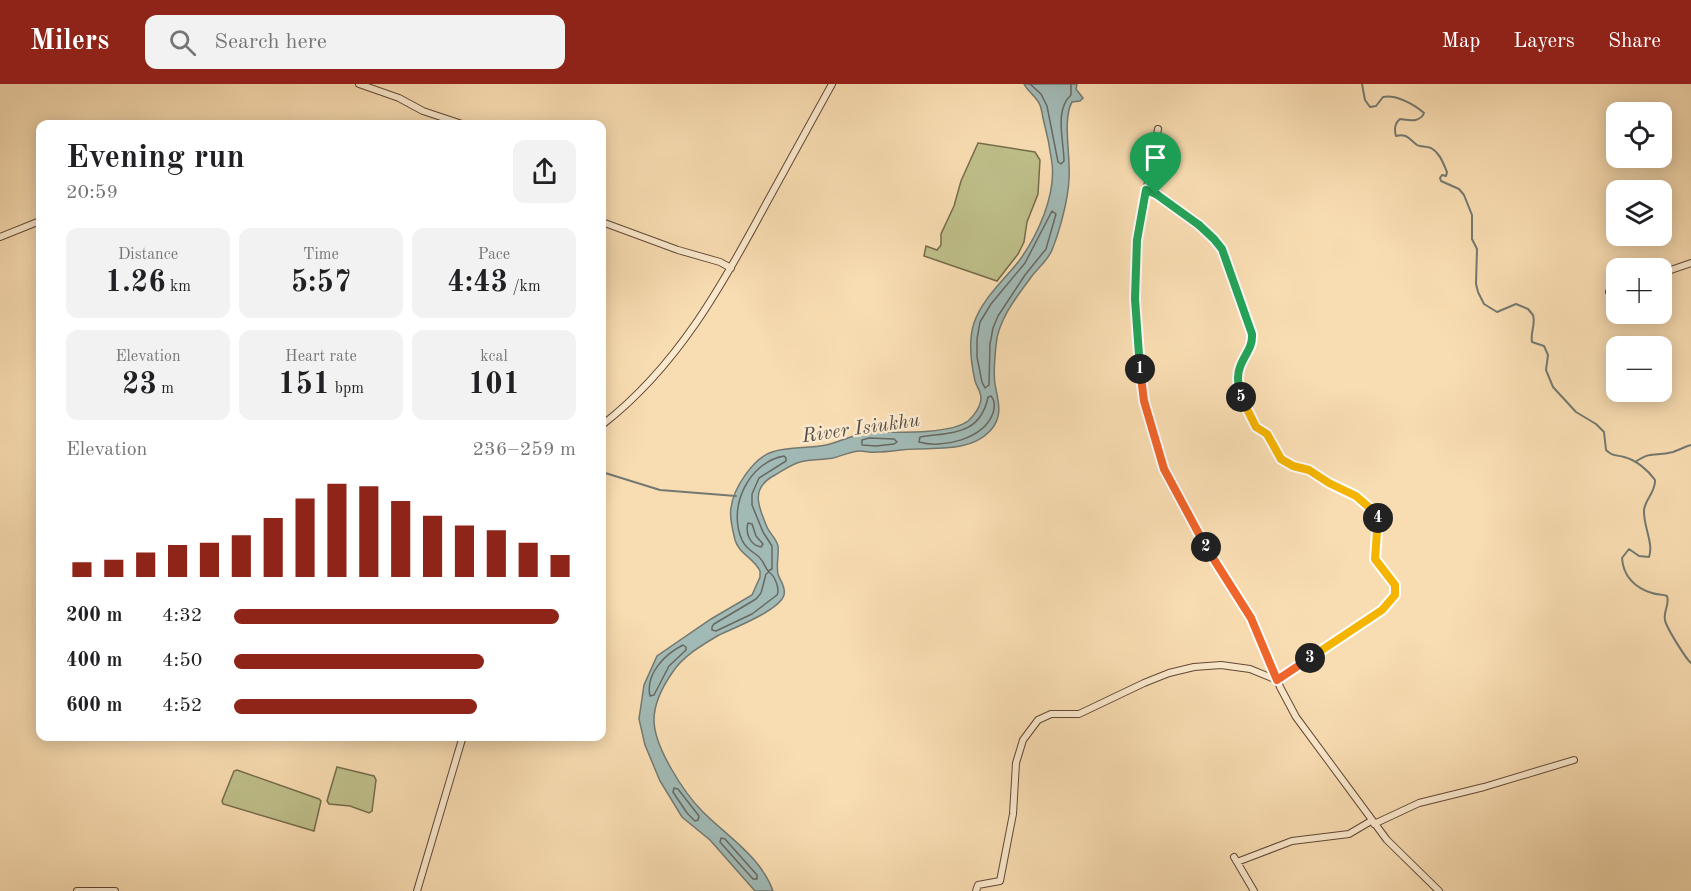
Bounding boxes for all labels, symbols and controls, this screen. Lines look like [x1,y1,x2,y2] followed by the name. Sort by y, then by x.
[145,15,565,69] search box
[166,26,199,59] icon: search
[30,28,109,56] text: Milers
[214,31,327,53] text: Search here
[1441,31,1480,52] text: Map
[1513,31,1575,52] text: Layers
[1608,31,1661,52] text: Share
[1606,102,1672,402] map controls
[1606,102,1672,168] button: locate
[1130,132,1181,194] pin
[513,140,576,203] button: share
[1139,141,1172,174] icon: arrive
[66,142,245,175] text: Evening run
[1606,180,1672,246] button: layers
[66,183,118,203] text: 20:59
[118,247,178,263] text: Distance
[303,247,339,263] text: Time
[478,247,510,263] text: Pace
[1606,258,1672,324] button: +
[105,268,166,298] text: 1.26
[291,268,351,298] text: 5:57
[447,268,508,298] text: 4:43
[166,279,191,295] text: km
[508,279,541,295] text: /km
[1606,336,1672,402] button: −
[115,349,181,365] text: Elevation
[285,349,357,365] text: Heart rate
[480,349,508,365] text: kcal
[1125,354,1155,384] pin: 1
[1135,361,1145,377] text: 1
[122,370,157,400] text: 23
[278,370,330,400] text: 151
[468,370,520,400] text: 101
[157,381,174,397] text: m
[330,381,364,397] text: bpm
[1226,382,1256,412] pin: 5
[1236,389,1246,405] text: 5
[800,411,921,447] water label: River Isiukhu
[66,440,147,460] text: Elevation
[473,440,576,460] text: 236–259 m
[1363,503,1393,533] pin: 4
[1373,510,1383,526] text: 4
[1191,532,1221,562] pin: 2
[1201,539,1211,555] text: 2
[66,606,122,626] text: 200 m
[162,606,202,626] text: 4:32
[1295,643,1325,673] pin: 3
[1305,650,1315,666] text: 3
[66,651,122,671] text: 400 m
[162,651,202,671] text: 4:50
[66,696,122,716] text: 600 m
[162,696,202,716] text: 4:52

